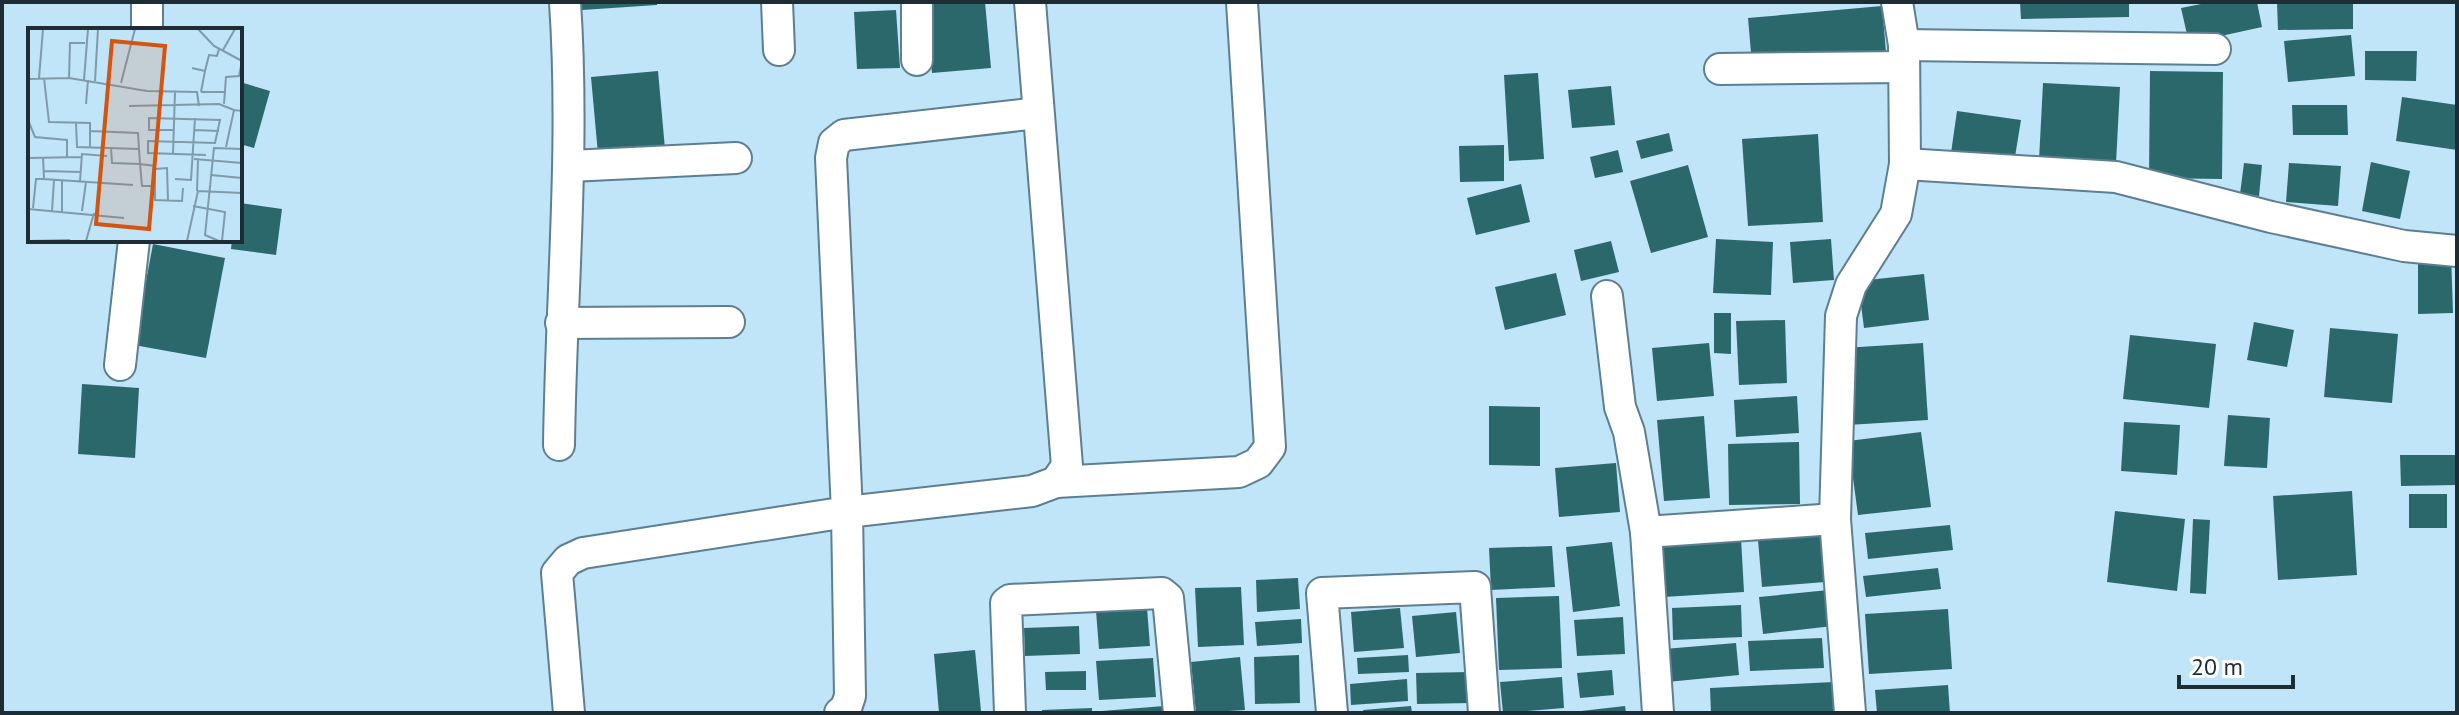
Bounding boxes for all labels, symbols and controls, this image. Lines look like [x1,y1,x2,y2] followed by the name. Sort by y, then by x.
[28,28,242,242] inset map
[2179,639,2293,689] scale bar
[2191,651,2243,682] text: 20 m

